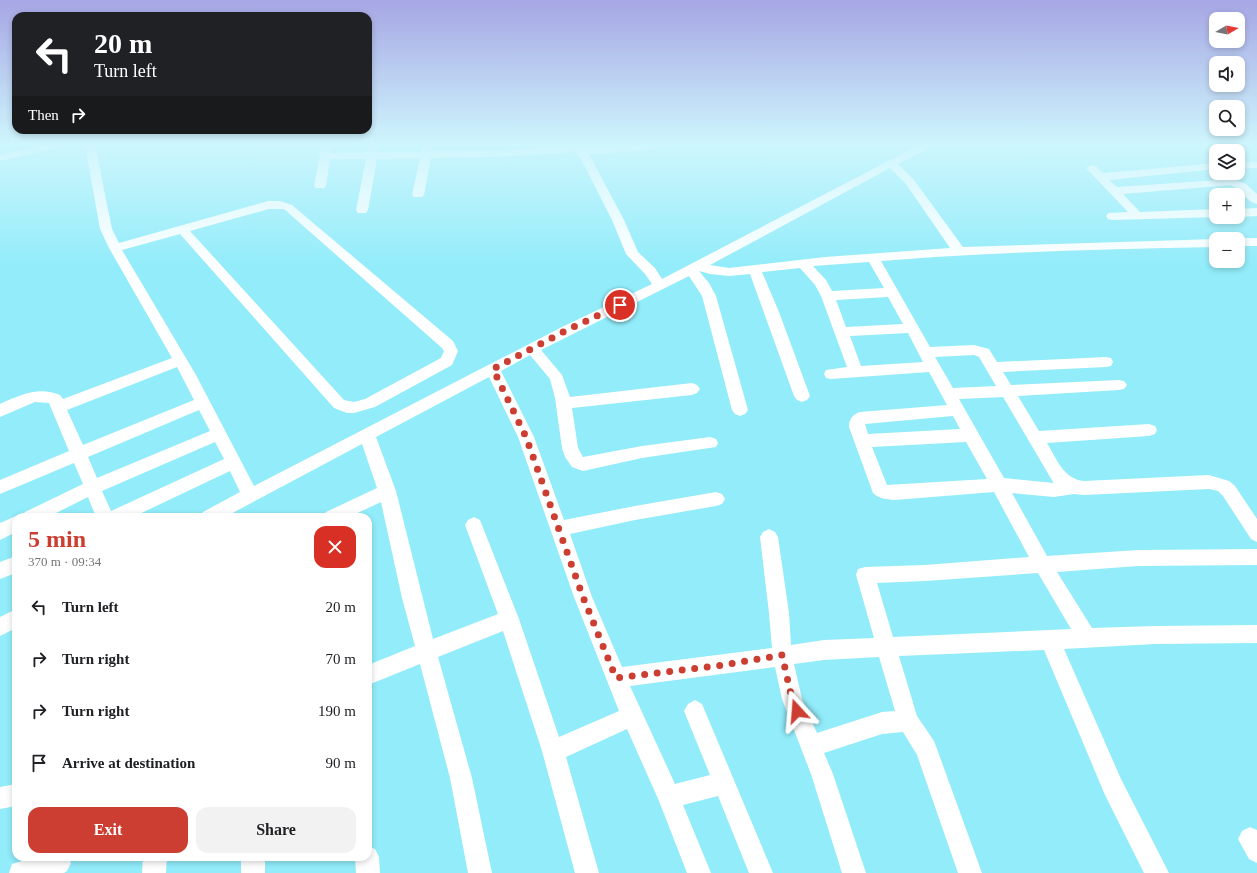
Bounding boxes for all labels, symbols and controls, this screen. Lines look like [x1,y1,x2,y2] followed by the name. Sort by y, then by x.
[1209,12,1245,48] north arrow
[1209,12,1245,268] map controls
[28,28,80,80] icon: left
[94,28,152,59] text: 20 m
[1209,56,1245,92] button: sound
[94,61,157,81] text: Turn left
[1209,100,1245,136] button: search
[67,104,89,126] icon: right
[28,107,59,123] text: Then
[1209,144,1245,180] button: layers
[1209,188,1245,224] button: +
[1209,232,1245,268] button: −
[603,288,637,322] pin
[609,294,631,316] icon: arrive
[28,526,86,552] text: 5 min
[314,526,356,568] button: close
[28,554,101,569] text: 370 m · 09:34
[28,596,50,618] icon: left
[62,599,119,615] text: Turn left
[326,599,356,615] text: 20 m
[28,648,50,670] icon: right
[62,651,129,667] text: Turn right
[326,651,356,667] text: 70 m
[776,690,818,732] position arrow
[28,700,50,722] icon: right
[62,703,129,719] text: Turn right
[318,703,356,719] text: 190 m
[28,752,50,774] icon: arrive
[62,755,195,771] text: Arrive at destination
[326,755,356,771] text: 90 m
[28,807,188,853] button: Exit
[196,807,356,853] button: Share

